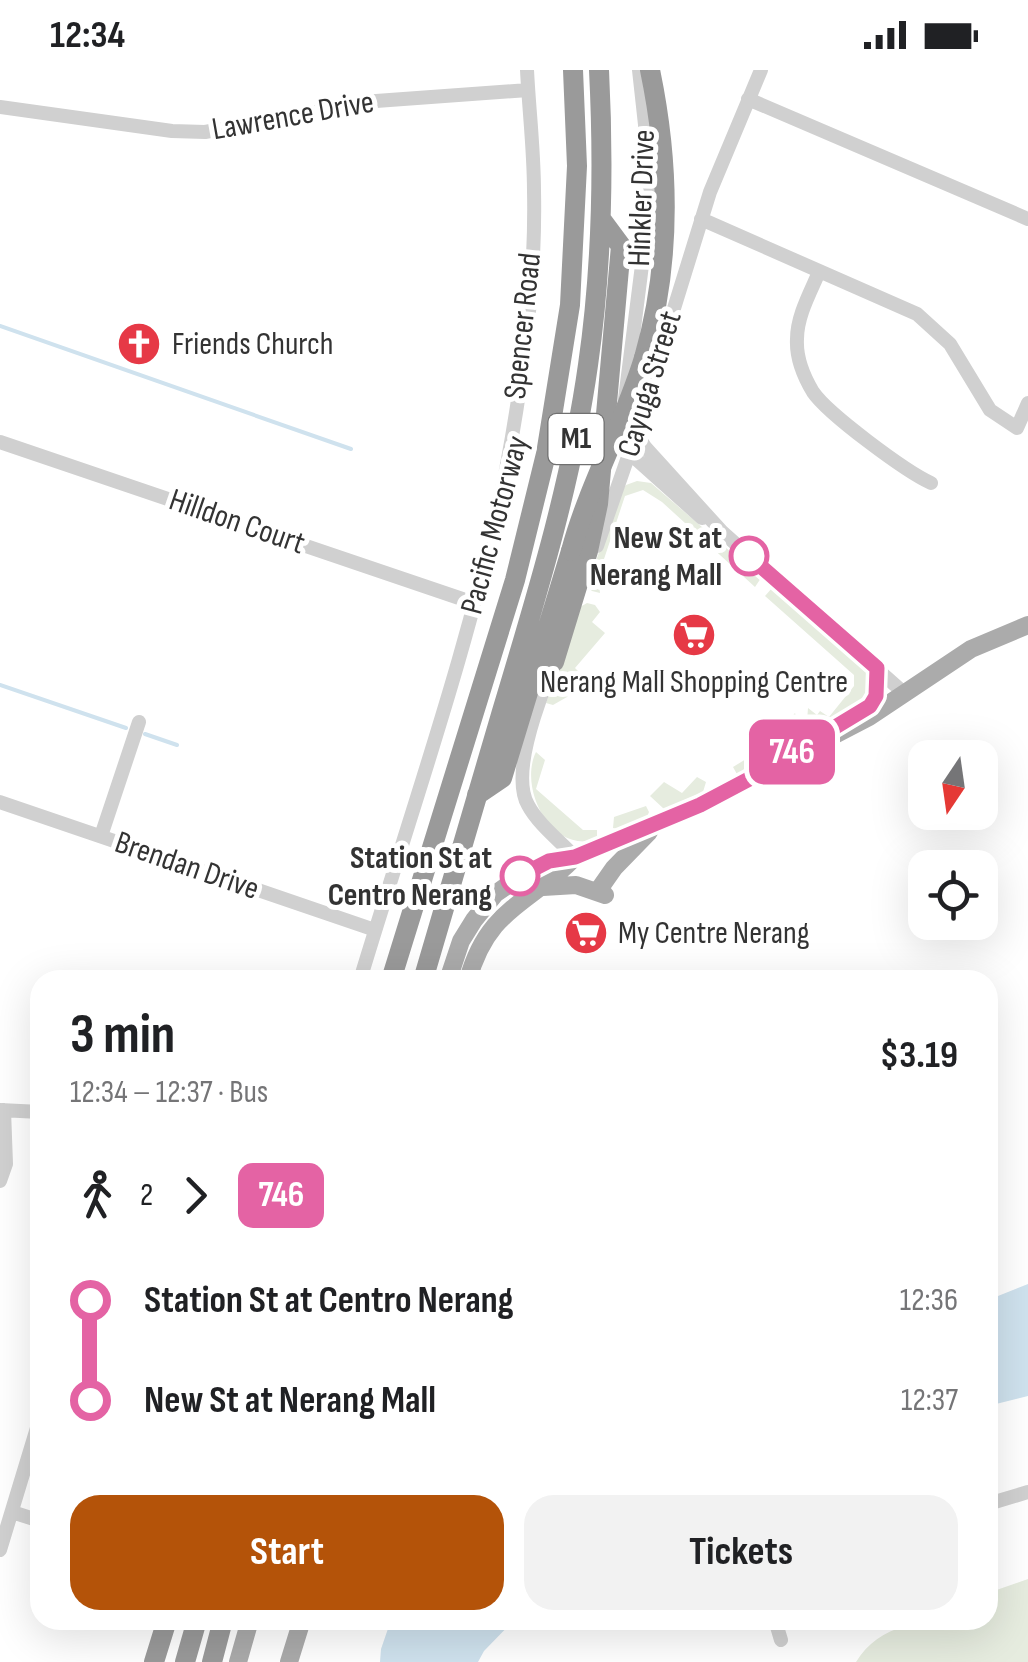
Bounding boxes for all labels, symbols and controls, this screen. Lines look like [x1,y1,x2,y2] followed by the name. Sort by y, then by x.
[50,13,125,58] text: 12:34
[209,83,377,149] street label: Lawrence Drive
[620,129,664,267] street label: Hinkler Drive
[496,251,550,401] street label: Spencer Road
[609,307,691,461] street label: Cayuga Street
[116,321,162,367] church icon: Friends Church
[172,325,333,364] place label: Friends Church
[548,414,604,464] road number: M1
[453,432,537,618] street label: Pacific Motorway
[164,481,310,563] street label: Hilldon Court
[590,519,722,595] place label: New St at Nerang Mall
[730,537,768,575] marker: New St at Nerang Mall
[671,612,717,658] supermarket icon: Nerang Mall Shopping Centre
[540,663,848,702] place label: Nerang Mall Shopping Centre
[734,720,850,784] line badge: 746
[769,731,815,774] text: 746
[908,740,998,830] north arrow
[908,740,998,940] map controls
[110,823,264,909] street label: Brendan Drive
[328,839,492,915] place label: Station St at Centro Nerang
[908,850,998,940] button: locate
[501,857,539,895] marker: Station St at Centro Nerang
[563,910,609,956] supermarket icon: My Centre Nerang
[618,914,810,953] place label: My Centre Nerang
[70,1002,175,1069] text: 3 min
[880,1033,958,1078] text: $3.19
[70,1073,268,1112] text: 12:34 – 12:37 · Bus
[70,1168,125,1223] icon: walk
[168,1168,223,1223] icon: forward
[258,1174,304,1217] text: 746
[140,1176,153,1215] text: 2
[144,1278,514,1323] text: Station St at Centro Nerang
[900,1281,958,1320] text: 12:36
[144,1378,436,1423] text: New St at Nerang Mall
[901,1381,958,1420] text: 12:37
[70,1495,504,1610] button: Start
[524,1495,958,1610] button: Tickets

